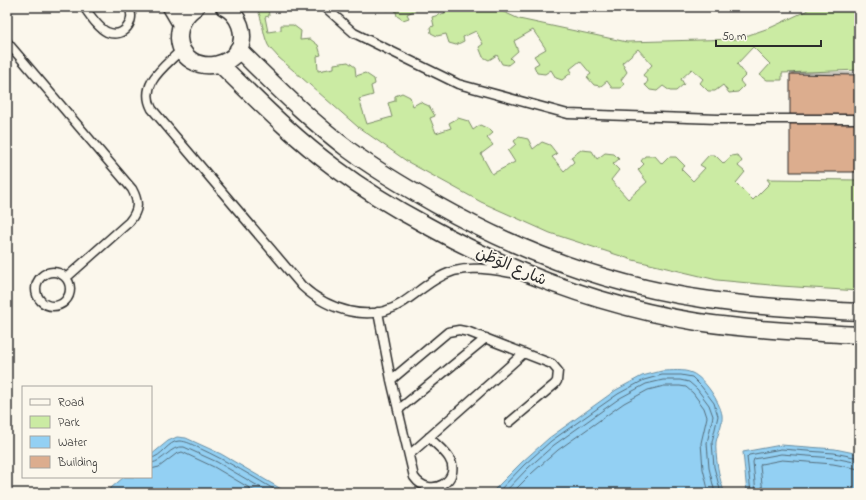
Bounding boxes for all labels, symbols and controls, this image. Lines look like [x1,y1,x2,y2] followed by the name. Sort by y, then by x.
[716,22,821,48] scale bar
[722,28,746,46] text: 50 m
[472,241,550,293] street label: شارع الوَطَن
[22,386,152,478] legend
[58,394,84,412] text: Road
[58,414,80,432] text: Park
[58,434,87,452] text: Water
[57,454,97,473] text: Building

